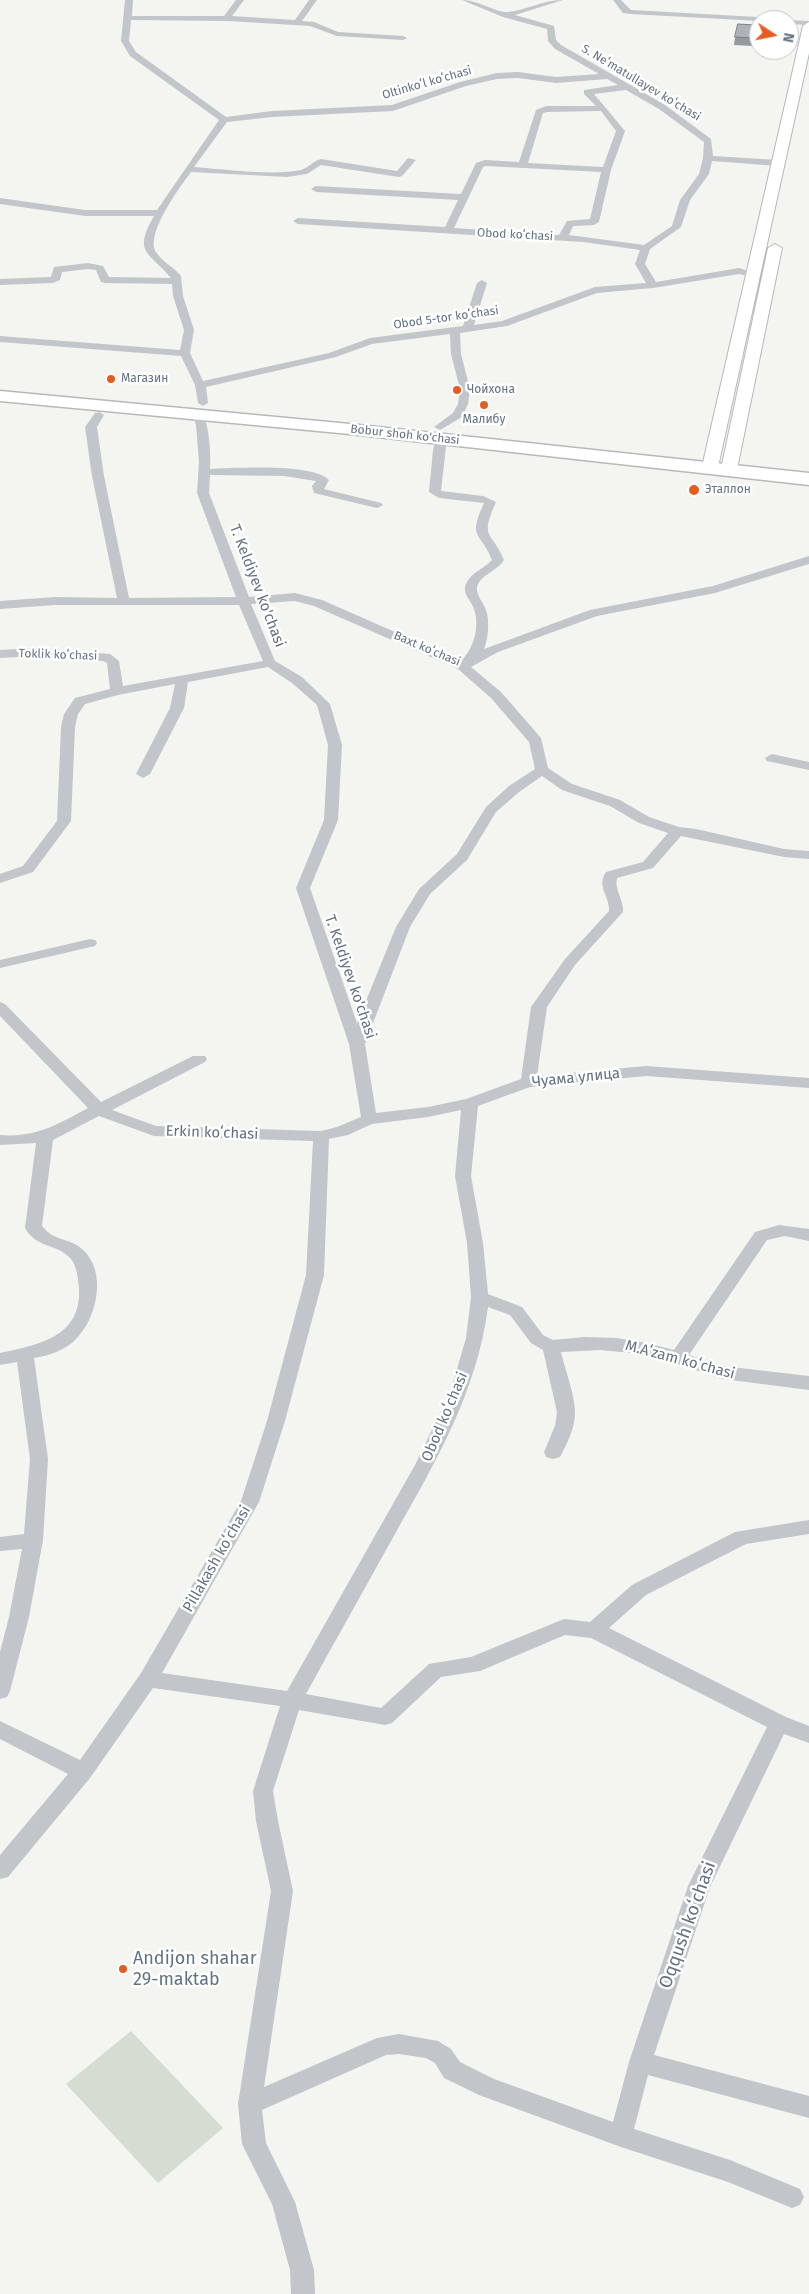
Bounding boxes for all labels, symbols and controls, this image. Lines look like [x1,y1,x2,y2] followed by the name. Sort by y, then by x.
[749,10,799,60] north arrow
[779,32,797,44] text: N
[579,42,703,124] street label: S. Neʻmatullayev koʻchasi
[381,63,473,103] street label: Oltinkoʻl koʻchasi
[476,226,554,244] street label: Obod koʻchasi
[392,303,500,333] street label: Obod 5-tor koʻchasi
[121,372,168,386] place label: Магазин
[105,373,117,385] marker: Магазин
[467,383,515,397] place label: Чойхона
[451,384,463,396] marker: Чойхона
[478,399,490,411] marker: Малибу
[463,413,505,427] place label: Малибу
[350,422,460,448] street label: Bobur shoh ko'chasi
[687,483,701,497] marker: Эталлон
[705,483,751,497] place label: Эталлон
[225,522,289,650] street label: T. Keldiyev ko'chasi
[392,629,462,669] street label: Baxt koʻchasi
[18,646,98,664] street label: Toklik koʻchasi
[320,913,380,1041] street label: T. Keldiyev ko'chasi
[531,1064,621,1092] street label: Чуама улица
[165,1122,259,1144] street label: Erkin koʻchasi
[623,1337,737,1383] street label: M.Aʻzam koʻchasi
[418,1369,472,1465] street label: Obod koʻchasi
[179,1503,255,1615] street label: Pillakash koʻchasi
[655,1859,721,1991] street label: Oqqush koʻchasi
[133,1948,257,1990] place label: Andijon shahar 29-maktab
[117,1963,129,1975] marker: Andijon shahar 29-maktab

